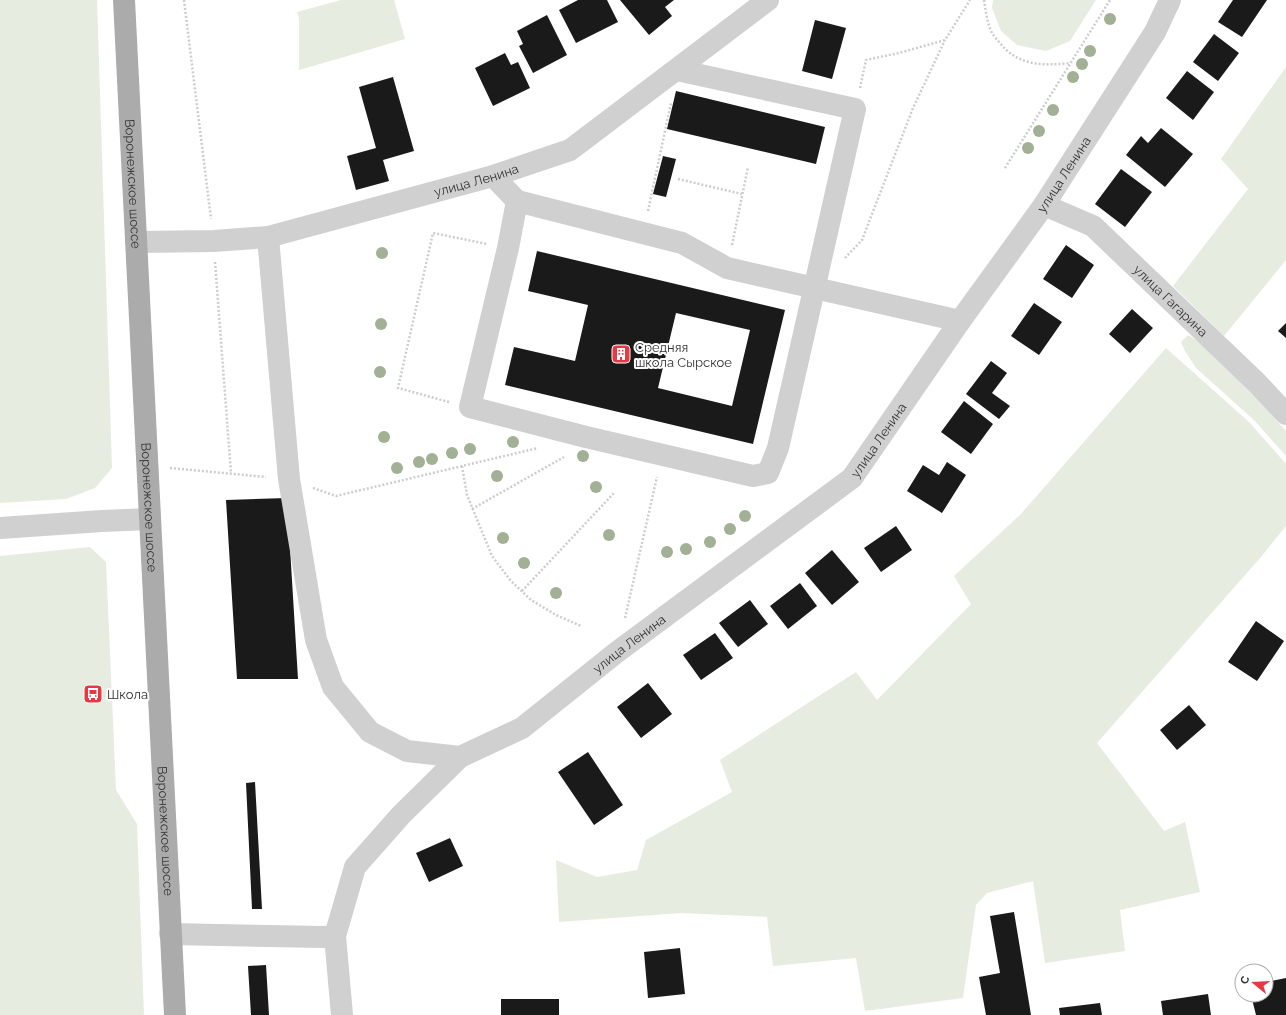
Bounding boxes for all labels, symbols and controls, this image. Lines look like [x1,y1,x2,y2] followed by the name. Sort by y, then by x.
[122,119,144,249] street label: Воронежское шоссе
[1034,134,1094,215] street label: улица Ленина
[432,160,520,199] street label: улица Ленина
[1131,262,1211,339] street label: улица Гагарина
[635,340,732,370] place label: Средняя школа Сырское
[610,343,632,365] building icon: Средняя школа Сырское
[847,400,909,480] street label: улица Ленина
[139,442,160,573] street label: Воронежское шоссе
[590,611,668,676] street label: улица Ленина
[82,683,104,705] bus stop icon: Школа
[107,687,148,702] place label: Школа
[155,766,177,897] street label: Воронежское шоссе
[1234,963,1274,1003] north arrow
[1238,974,1252,986] text: С

